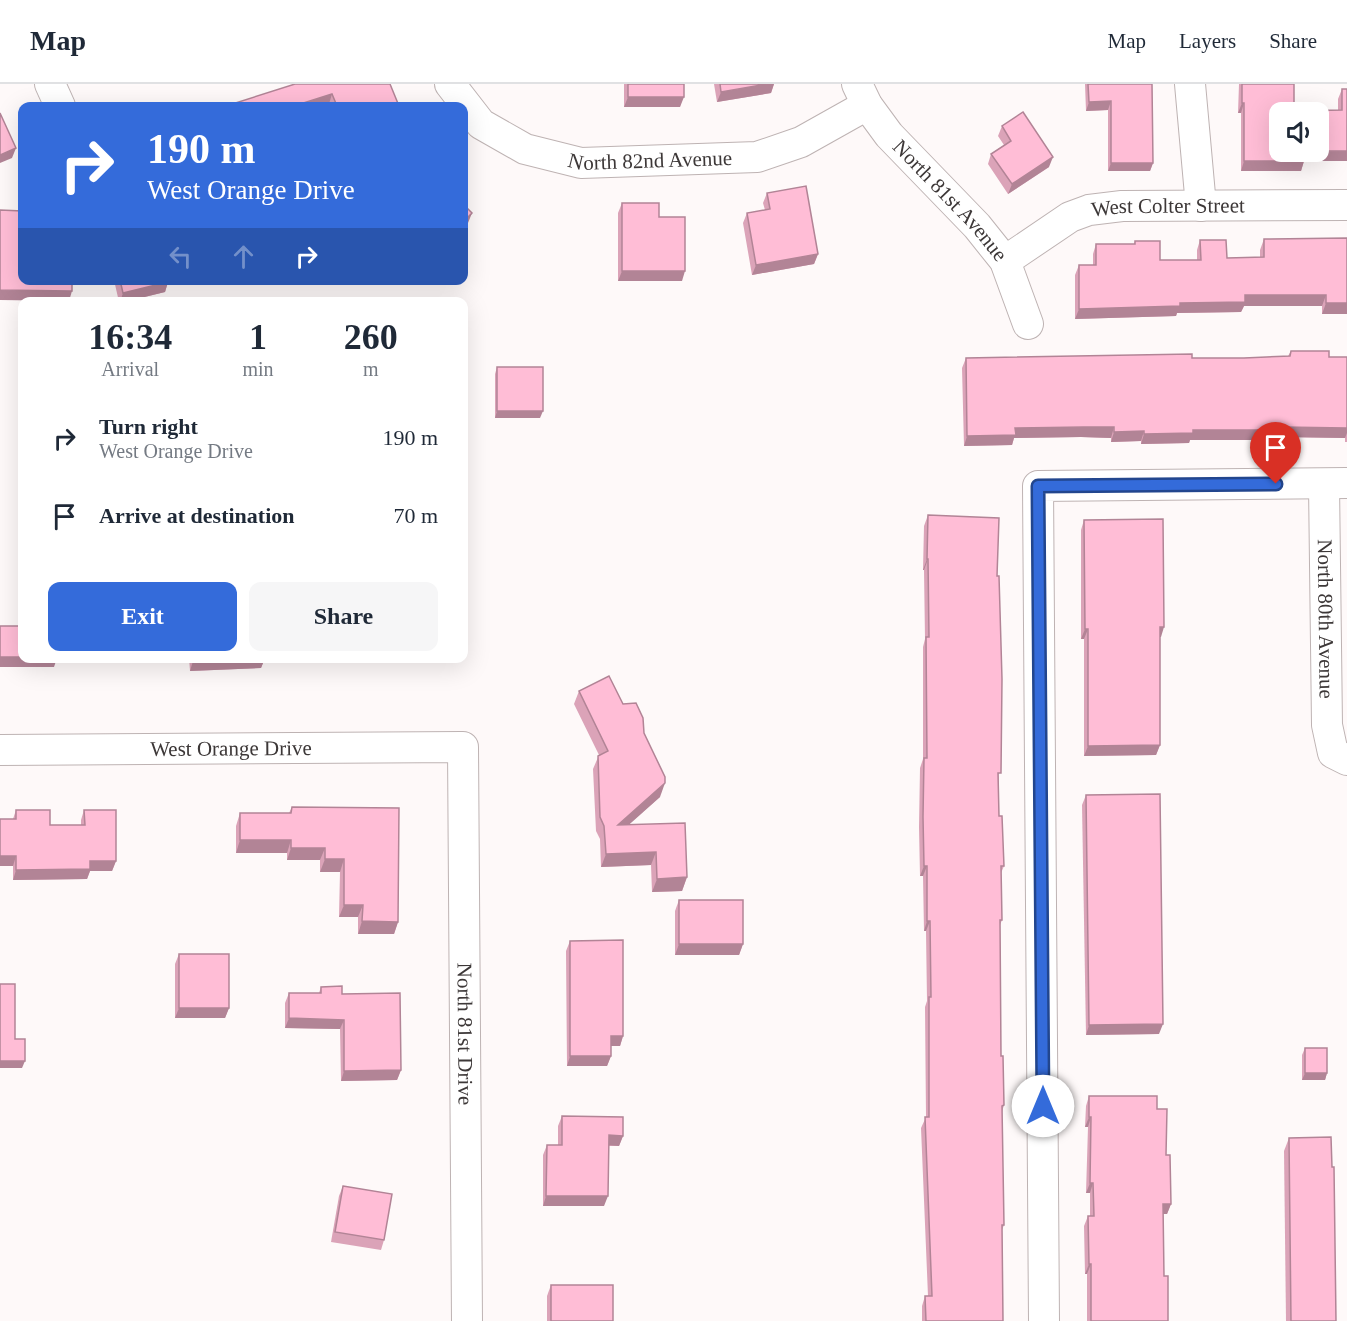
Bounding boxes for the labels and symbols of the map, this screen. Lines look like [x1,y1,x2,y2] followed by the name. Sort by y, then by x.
[888,135,1012,266] street label: North 81st Avenue
[565,146,732,175] street label: North 82nd Avenue
[1090,193,1245,222] street label: West Colter Street
[1250,422,1301,484] pin
[1313,539,1339,699] street label: North 80th Avenue
[150,736,312,761] street label: West Orange Drive
[453,963,477,1105] street label: North 81st Drive
[1011,1074,1075,1138] position arrow

